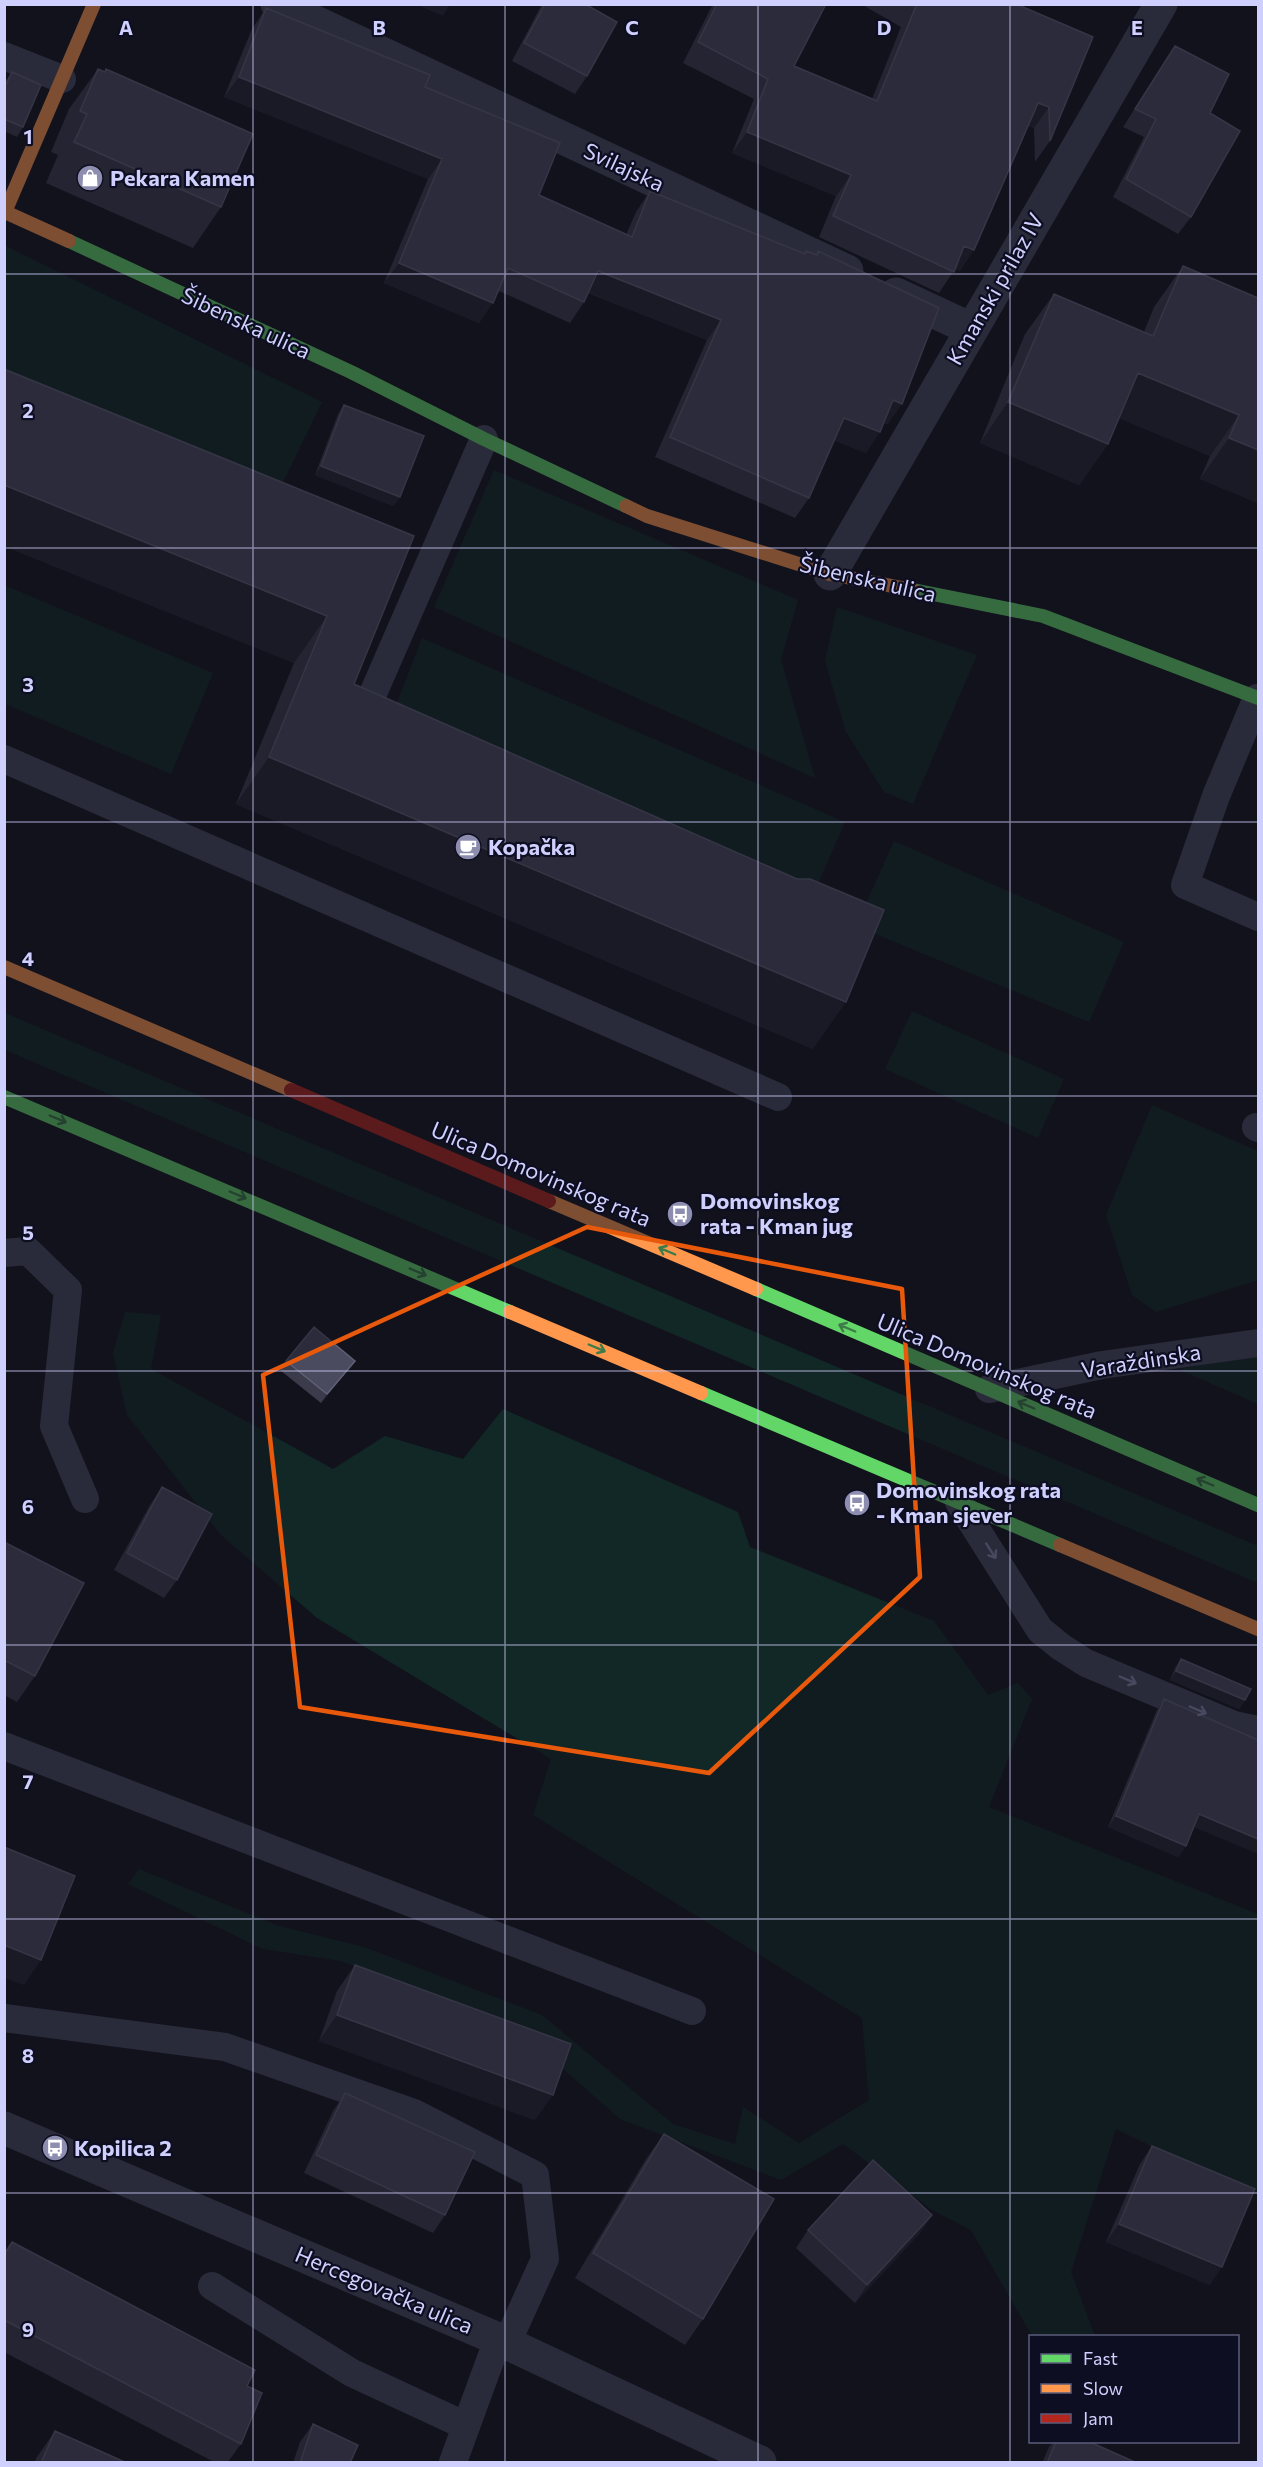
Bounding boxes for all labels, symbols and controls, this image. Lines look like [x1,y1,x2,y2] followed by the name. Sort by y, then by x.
[119,15,133,39] text: A
[372,15,386,39] text: B
[625,15,639,39] text: C
[877,15,891,39] text: D
[1131,15,1143,39] text: E
[23,124,33,148] text: 1
[580,136,669,197] street label: Svilajska
[75,163,105,193] shop icon: Pekara Kamen
[110,164,255,191] place label: Pekara Kamen
[940,208,1049,369] street label: Kmanski prilaz IV
[177,281,315,364] street label: Šibenska ulica
[22,398,34,422] text: 2
[797,550,939,607] street label: Šibenska ulica
[22,672,34,696] text: 3
[453,832,483,862] cafe icon: Kopačka
[488,833,575,860] place label: Kopačka
[22,946,34,970] text: 4
[49,1114,67,1125] one-way arrow
[427,1115,655,1232] street label: Ulica Domovinskog rata
[700,1187,853,1239] place label: Domovinskog rata - Kman jug
[229,1191,247,1202] one-way arrow
[665,1199,695,1229] bus stop icon: Domovinskog rata - Kman jug
[22,1220,34,1244] text: 5
[659,1245,677,1256] one-way arrow
[408,1267,426,1278] one-way arrow
[873,1307,1101,1424] street label: Ulica Domovinskog rata
[838,1322,856,1333] one-way arrow
[1079,1338,1203,1383] street label: Varaždinska
[587,1343,606,1354] one-way arrow
[1017,1399,1035,1410] one-way arrow
[876,1476,1061,1528] place label: Domovinskog rata - Kman sjever
[1196,1476,1214,1487] one-way arrow
[842,1488,872,1518] bus stop icon: Domovinskog rata - Kman sjever
[22,1494,34,1518] text: 6
[985,1542,997,1559] one-way arrow
[1118,1675,1137,1686] one-way arrow
[1189,1705,1207,1716] one-way arrow
[23,1769,34,1793] text: 7
[22,2043,34,2067] text: 8
[40,2133,70,2163] bus stop icon: Kopilica 2
[74,2134,172,2161] place label: Kopilica 2
[291,2240,477,2339] street label: Hercegovačka ulica
[22,2317,34,2341] text: 9
[1029,2335,1239,2443] legend
[1083,2347,1118,2369] text: Fast
[1083,2377,1123,2399] text: Slow
[1083,2407,1113,2429] text: Jam

